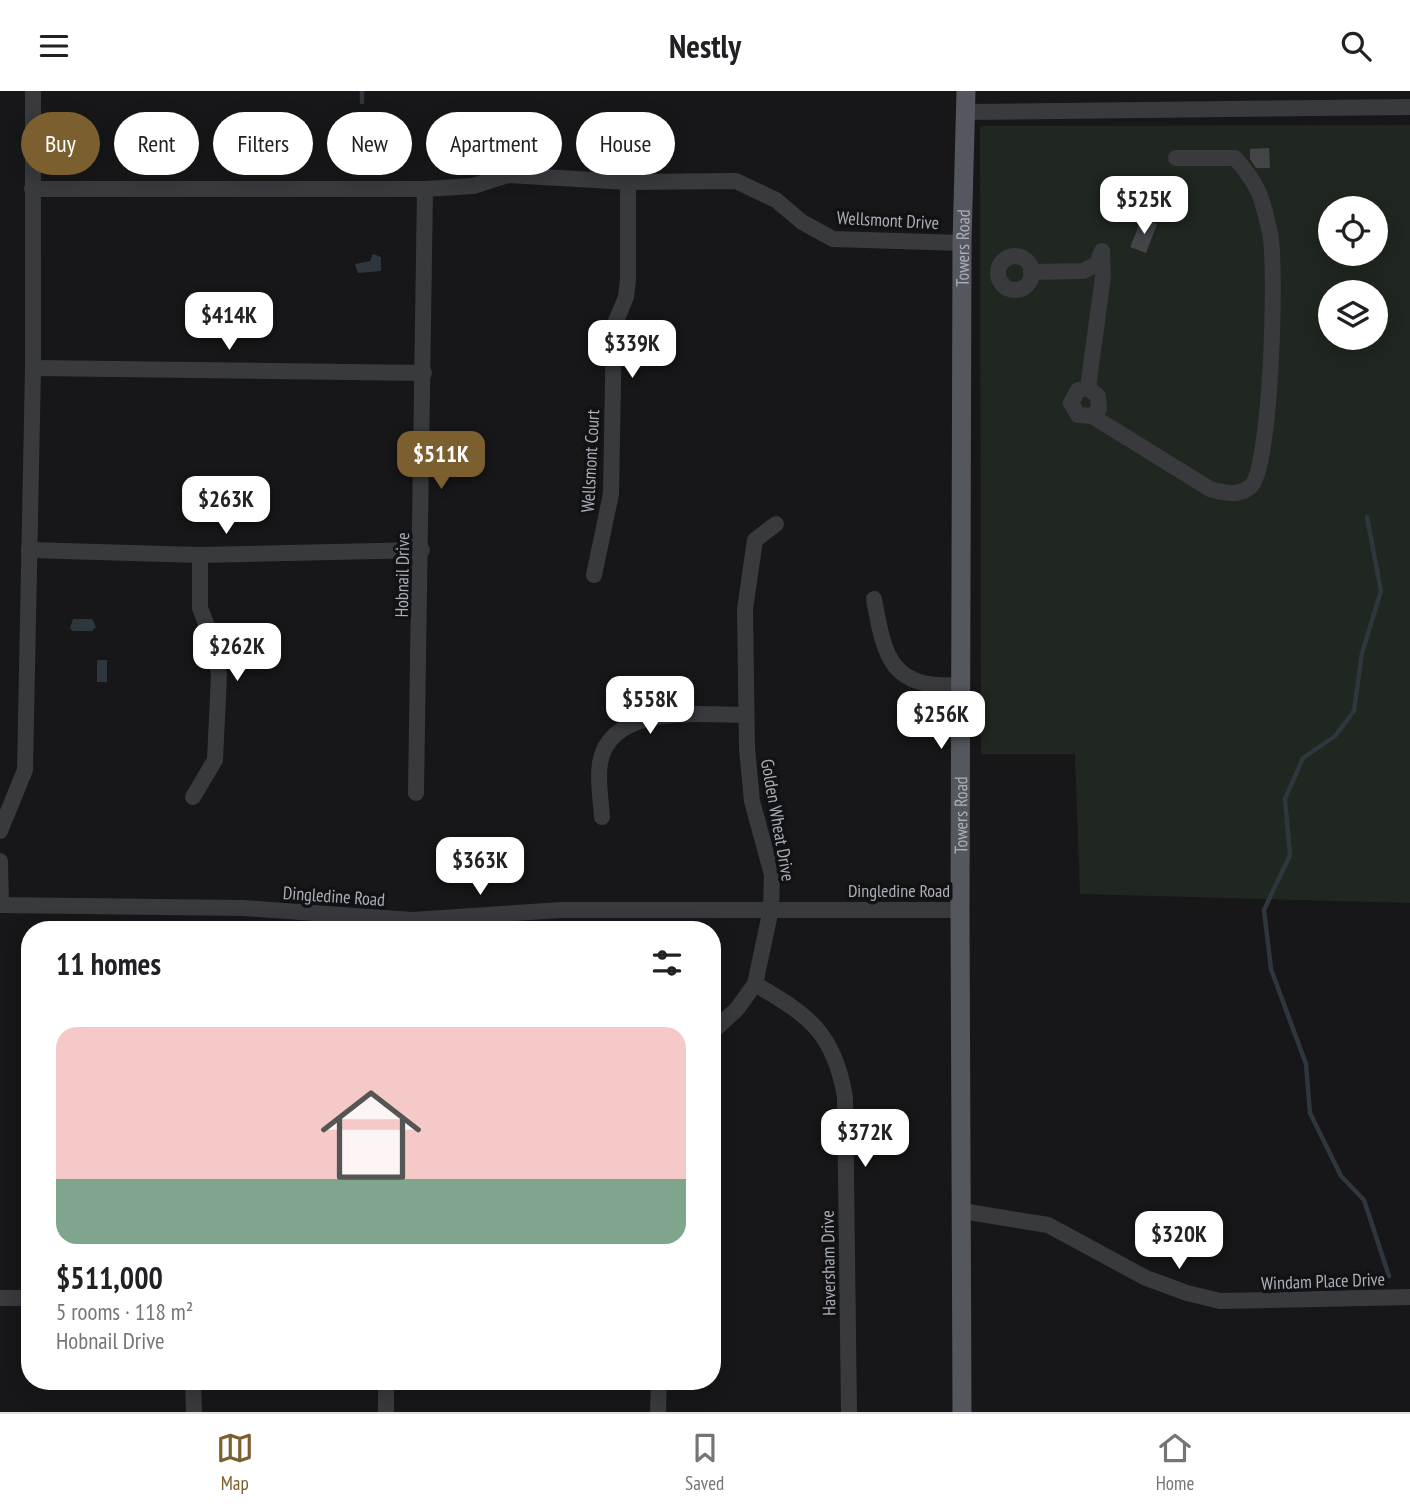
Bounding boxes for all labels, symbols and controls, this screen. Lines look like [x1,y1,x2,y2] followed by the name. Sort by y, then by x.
[669,25,741,67] text: Nestly
[35,27,73,65] icon: menu
[1337,27,1375,65] icon: search
[21,112,100,175] chip: Buy
[114,112,199,175] chip: Rent
[213,112,313,175] chip: Filters
[327,112,412,175] chip: New
[426,112,562,175] chip: Apartment
[576,112,675,175] chip: House
[1095,177,1193,236] pin: $525K
[1116,184,1172,213] text: $525K
[1318,196,1388,350] map controls
[1318,196,1388,266] button: locate
[836,206,940,234] street label: Wellsmont Drive
[950,209,974,287] street label: Towers Road
[1318,280,1388,350] button: layers
[180,293,278,352] pin: $414K
[201,300,257,329] text: $414K
[583,321,681,380] pin: $339K
[604,328,660,357] text: $339K
[576,409,604,513] street label: Wellsmont Court
[392,431,490,491] pin: $511K
[413,439,469,468] text: $511K
[177,477,275,536] pin: $263K
[198,484,254,513] text: $263K
[390,532,414,618] street label: Hobnail Drive
[188,623,286,683] pin: $262K
[209,631,265,660] text: $262K
[601,677,699,736] pin: $558K
[622,684,678,713] text: $558K
[892,691,990,751] pin: $256K
[913,699,969,728] text: $256K
[756,757,800,883] street label: Golden Wheat Drive
[949,776,972,854] street label: Towers Road
[431,837,529,897] pin: $363K
[452,845,508,874] text: $363K
[848,879,950,902] street label: Dingledine Road
[282,881,386,911] street label: Dingledine Road
[56,944,161,983] text: 11 homes
[648,944,686,982] icon: filters
[308,1072,434,1198] icon: home
[816,1109,914,1169] pin: $372K
[837,1117,893,1146] text: $372K
[816,1210,840,1316] street label: Haversham Drive
[1130,1211,1228,1271] pin: $320K
[1151,1219,1207,1248] text: $320K
[56,1258,163,1297] text: $511,000
[1261,1267,1385,1295] street label: Windam Place Drive
[56,1297,193,1326] text: 5 rooms · 118 m²
[56,1326,165,1355] text: Hobnail Drive
[216,1429,254,1495] tab: Map
[685,1429,724,1495] tab: Saved
[1156,1429,1194,1495] tab: Home

